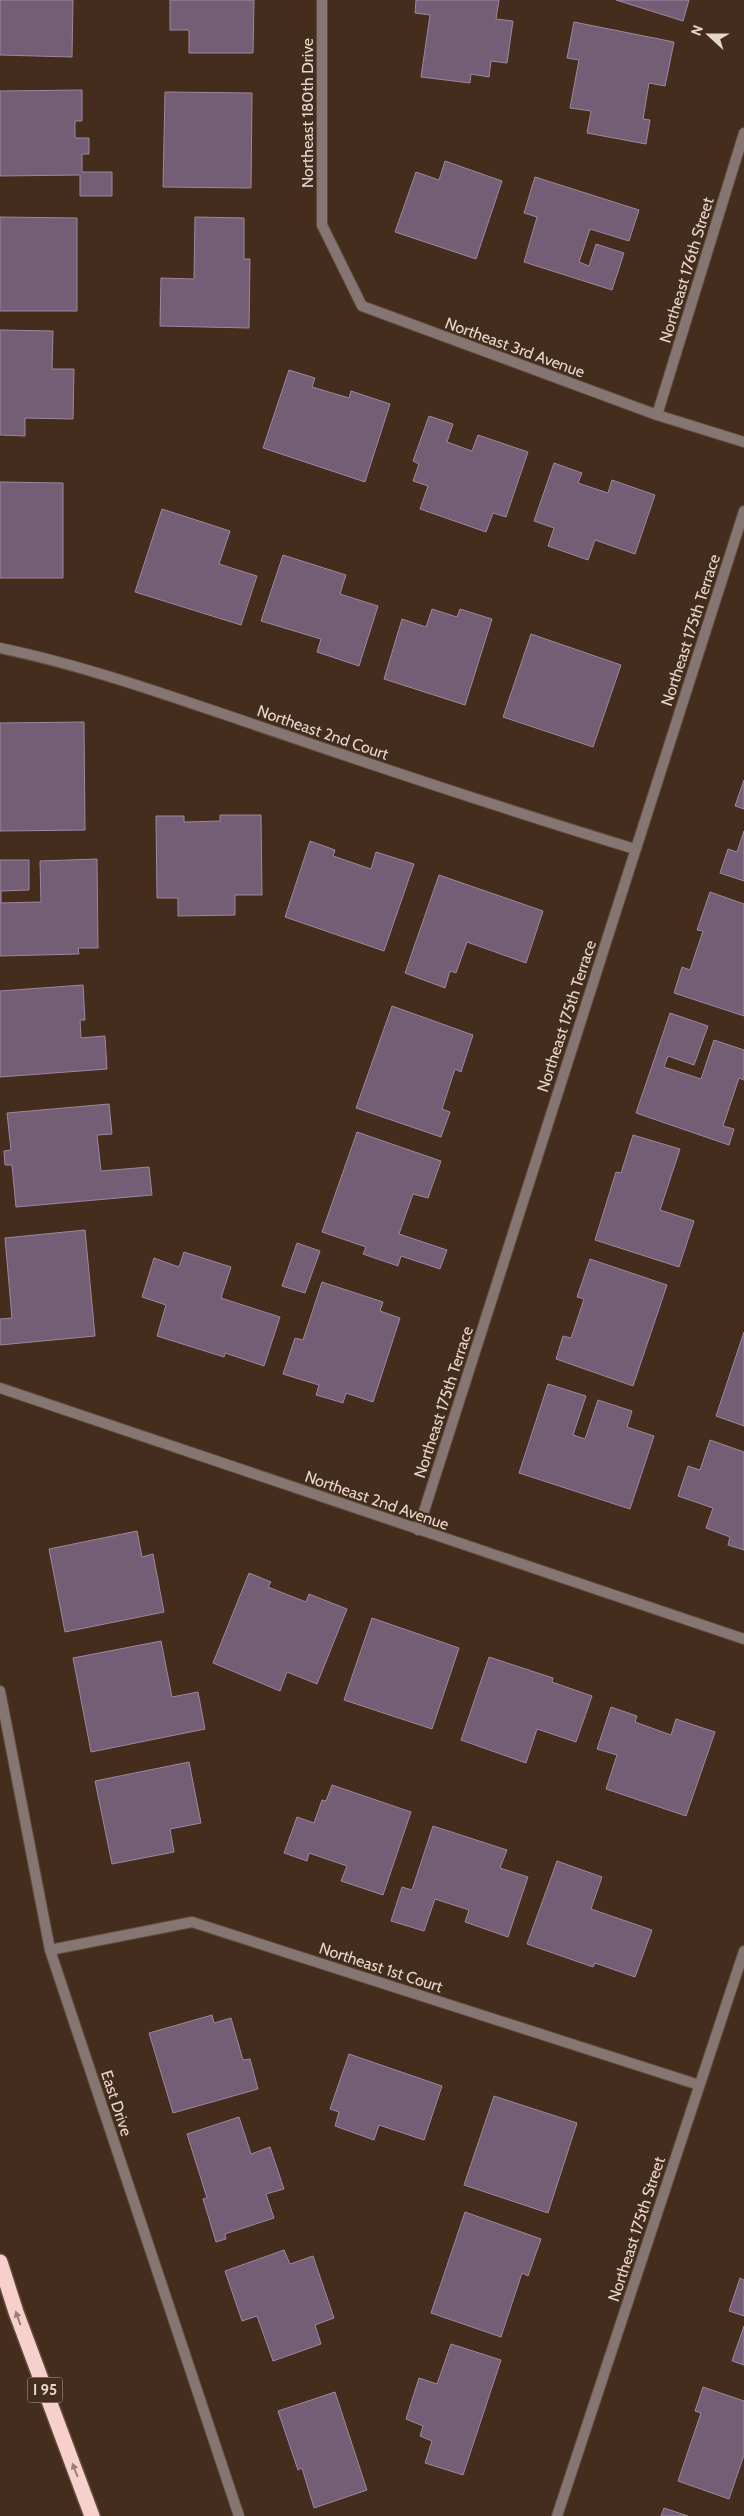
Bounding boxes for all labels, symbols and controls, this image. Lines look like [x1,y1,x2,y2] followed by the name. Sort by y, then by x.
[684,10,734,60] north arrow
[687,22,707,38] text: N
[298,38,317,188] street label: Northeast 180th Drive
[655,194,718,345] street label: Northeast 176th Street
[442,313,587,382] street label: Northeast 3rd Avenue
[657,552,724,708] street label: Northeast 175th Terrace
[255,701,392,764] street label: Northeast 2nd Court
[533,938,600,1094] street label: Northeast 175th Terrace
[410,1324,477,1480] street label: Northeast 175th Terrace
[302,1467,451,1534] street label: Northeast 2nd Avenue
[317,1939,445,1997] street label: Northeast 1st Court
[97,2068,136,2138] street label: East Drive
[604,2154,669,2304] street label: Northeast 175th Street
[14,2310,22,2325] one-way arrow
[28,2378,62,2402] road number: I 95
[71,2463,78,2478] one-way arrow

